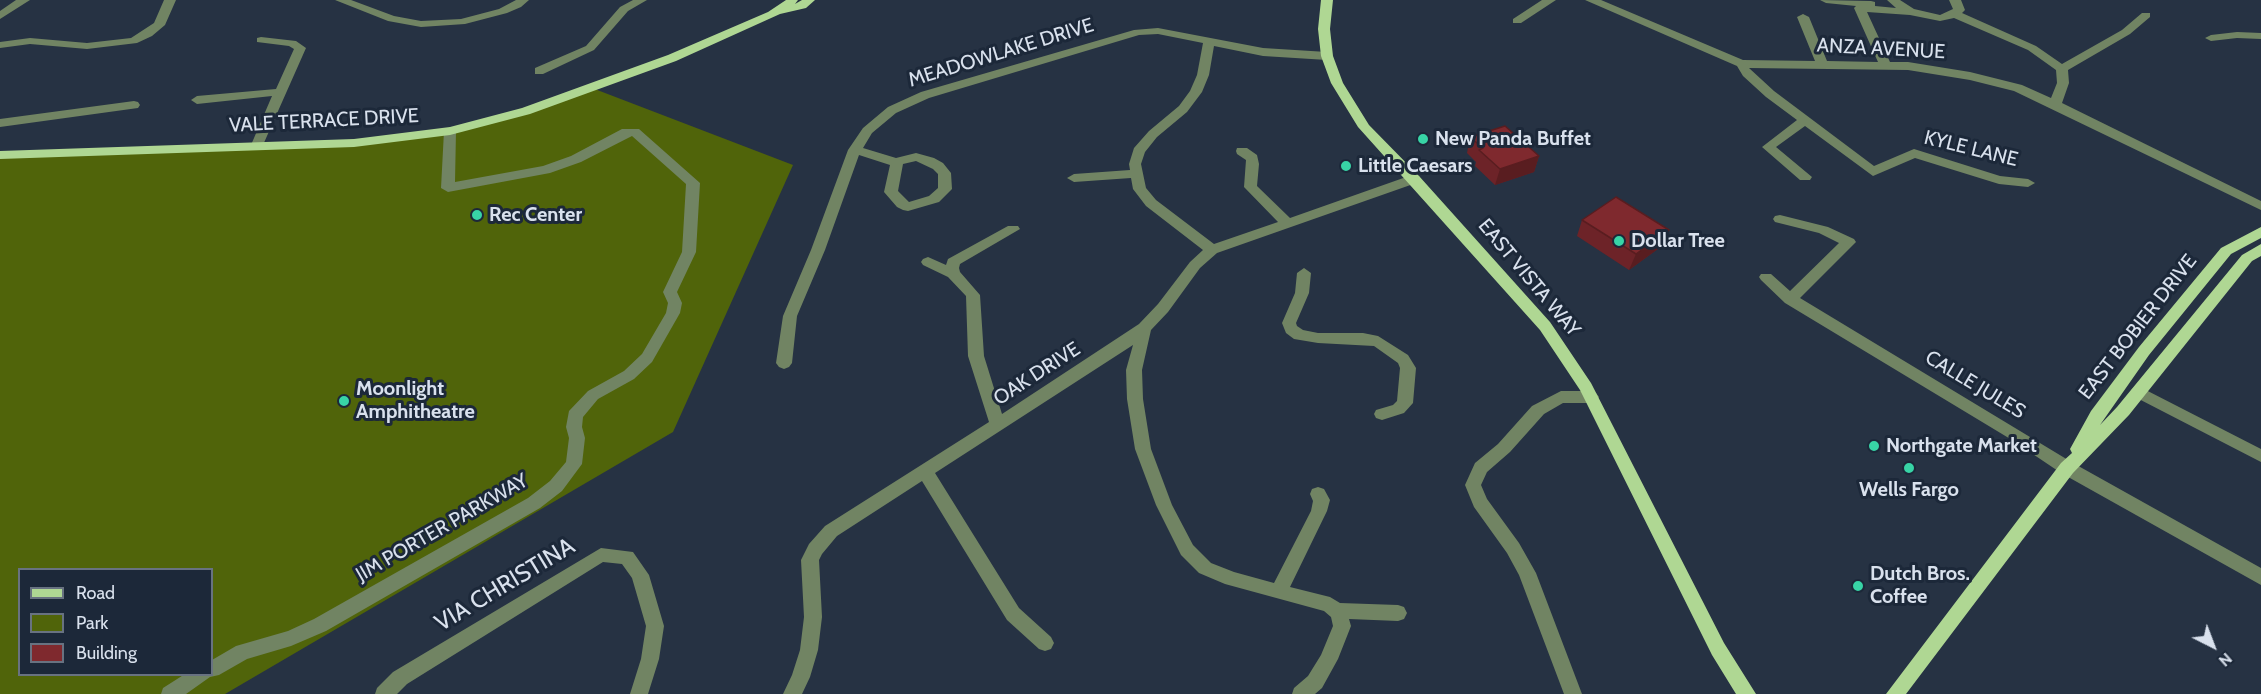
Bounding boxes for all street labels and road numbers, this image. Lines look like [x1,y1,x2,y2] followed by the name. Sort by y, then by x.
[905,13,1097,93] street label: MEADOWLAKE DRIVE
[1816,34,1946,64] street label: ANZA AVENUE
[229,104,419,138] street label: VALE TERRACE DRIVE
[1922,126,2020,172] street label: KYLE LANE
[1473,214,1585,342] street label: EAST VISTA WAY
[2074,250,2202,404] street label: EAST BOBIER DRIVE
[989,337,1085,411] street label: OAK DRIVE
[1921,346,2029,424] street label: CALLE JULES
[352,469,532,587] street label: JIM PORTER PARKWAY
[430,532,580,638] street label: VIA CHRISTINA

